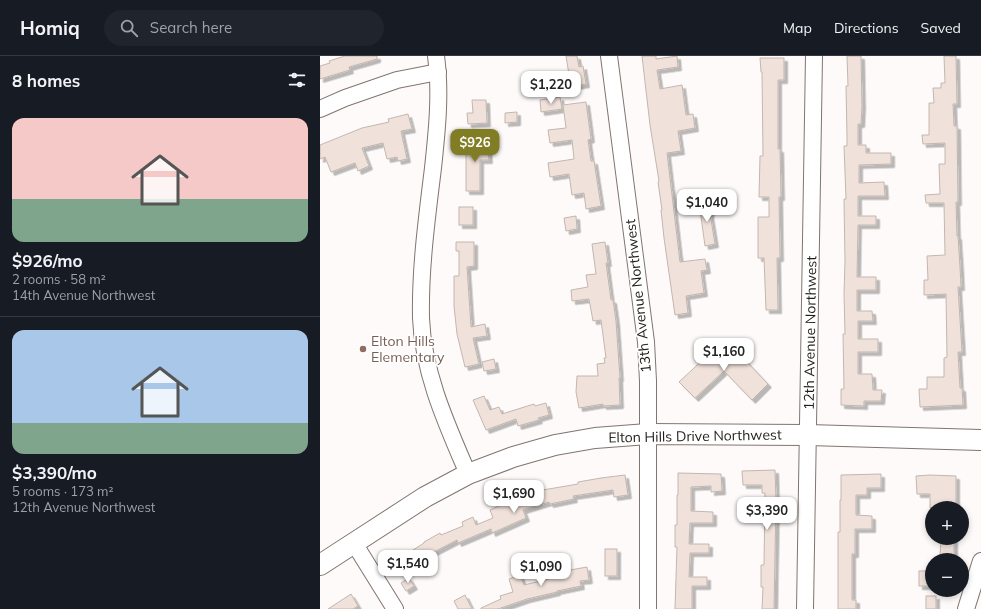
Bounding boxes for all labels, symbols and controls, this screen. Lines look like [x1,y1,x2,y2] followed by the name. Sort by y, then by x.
[104,10,384,46] search box
[20,16,80,40] text: Homiq
[118,17,140,39] icon: search
[150,18,232,37] text: Search here
[783,19,812,37] text: Map
[834,19,899,37] text: Directions
[921,19,961,37] text: Saved
[286,69,308,91] icon: filters
[12,70,80,91] text: 8 homes
[518,71,584,105] pin: $1,220
[530,76,572,92] text: $1,220
[451,129,499,163] pin: $926
[459,134,491,150] text: $926
[124,144,196,216] icon: home
[674,189,740,223] pin: $1,040
[686,194,728,210] text: $1,040
[621,218,655,374] street label: 13th Avenue Northwest
[12,250,83,271] text: $926/mo
[800,256,820,410] street label: 12th Avenue Northwest
[12,271,106,287] text: 2 rooms · 58 m²
[12,287,155,303] text: 14th Avenue Northwest
[371,332,445,366] place label: Elton Hills Elementary
[691,338,757,372] pin: $1,160
[703,343,745,359] text: $1,160
[358,344,368,354] marker: Elton Hills Elementary
[124,356,196,428] icon: home
[608,425,782,447] street label: Elton Hills Drive Northwest
[12,462,97,483] text: $3,390/mo
[481,480,547,514] pin: $1,690
[12,483,113,499] text: 5 rooms · 173 m²
[493,485,535,501] text: $1,690
[734,497,800,531] pin: $3,390
[12,499,155,515] text: 12th Avenue Northwest
[925,501,969,597] map controls
[925,501,969,545] button: +
[746,502,788,518] text: $3,390
[375,550,441,584] pin: $1,540
[508,553,574,587] pin: $1,090
[925,553,969,597] button: −
[387,555,429,571] text: $1,540
[520,558,562,574] text: $1,090

